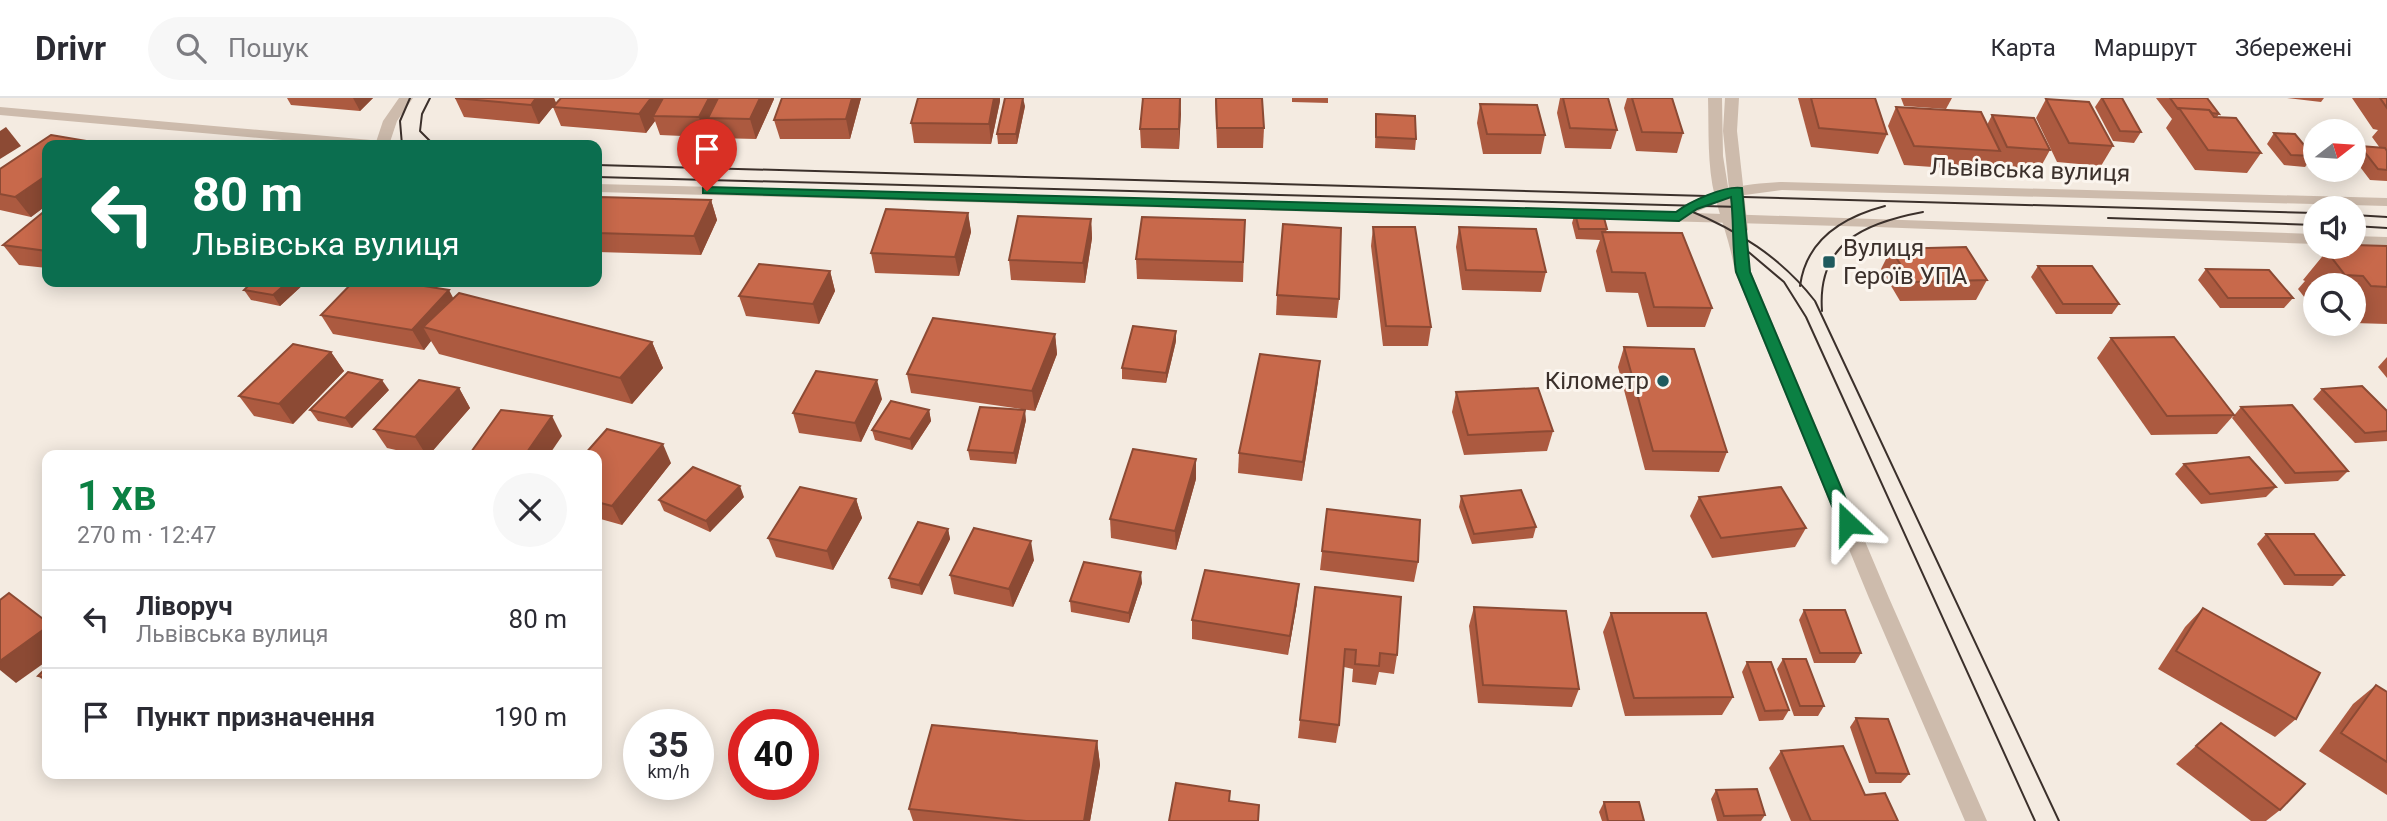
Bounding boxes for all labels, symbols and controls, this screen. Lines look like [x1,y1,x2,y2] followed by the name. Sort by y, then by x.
[148,17,638,80] search box
[35,29,106,68] text: Drivr
[172,29,210,67] icon: search
[228,33,309,63] text: Пошук
[1990,34,2056,62] text: Карта
[2094,34,2197,62] text: Маршрут
[2235,34,2352,62] text: Збережені
[677,119,737,191] pin
[2303,119,2366,182] north arrow
[2303,119,2366,336] map controls
[688,130,726,168] icon: arrive
[1929,153,2131,187] street label: Львівська вулиця
[192,166,303,223] text: 80 m
[77,168,168,259] icon: left
[2303,196,2366,259] button: sound
[192,225,459,263] text: Львівська вулиця
[1843,234,1968,290] place label: Вулиця Героїв УПА
[1821,254,1837,270] marker: Вулиця Героїв УПА
[2303,273,2366,336] button: search
[1545,367,1649,395] place label: Кілометр
[1655,373,1671,389] marker: Кілометр
[77,471,156,520] text: 1 хв
[493,473,567,547] button: close
[1811,486,1885,560] position arrow
[77,522,216,549] text: 270 m · 12:47
[136,591,233,621] text: Ліворуч
[77,600,115,638] icon: left
[509,604,567,634] text: 80 m
[136,621,328,648] text: Львівська вулиця
[77,698,115,736] icon: arrive
[136,702,375,732] text: Пункт призначення
[494,702,567,732] text: 190 m
[728,709,819,800] speed limit sign: 40
[648,725,689,766] text: 35
[647,761,690,782] text: km/h

